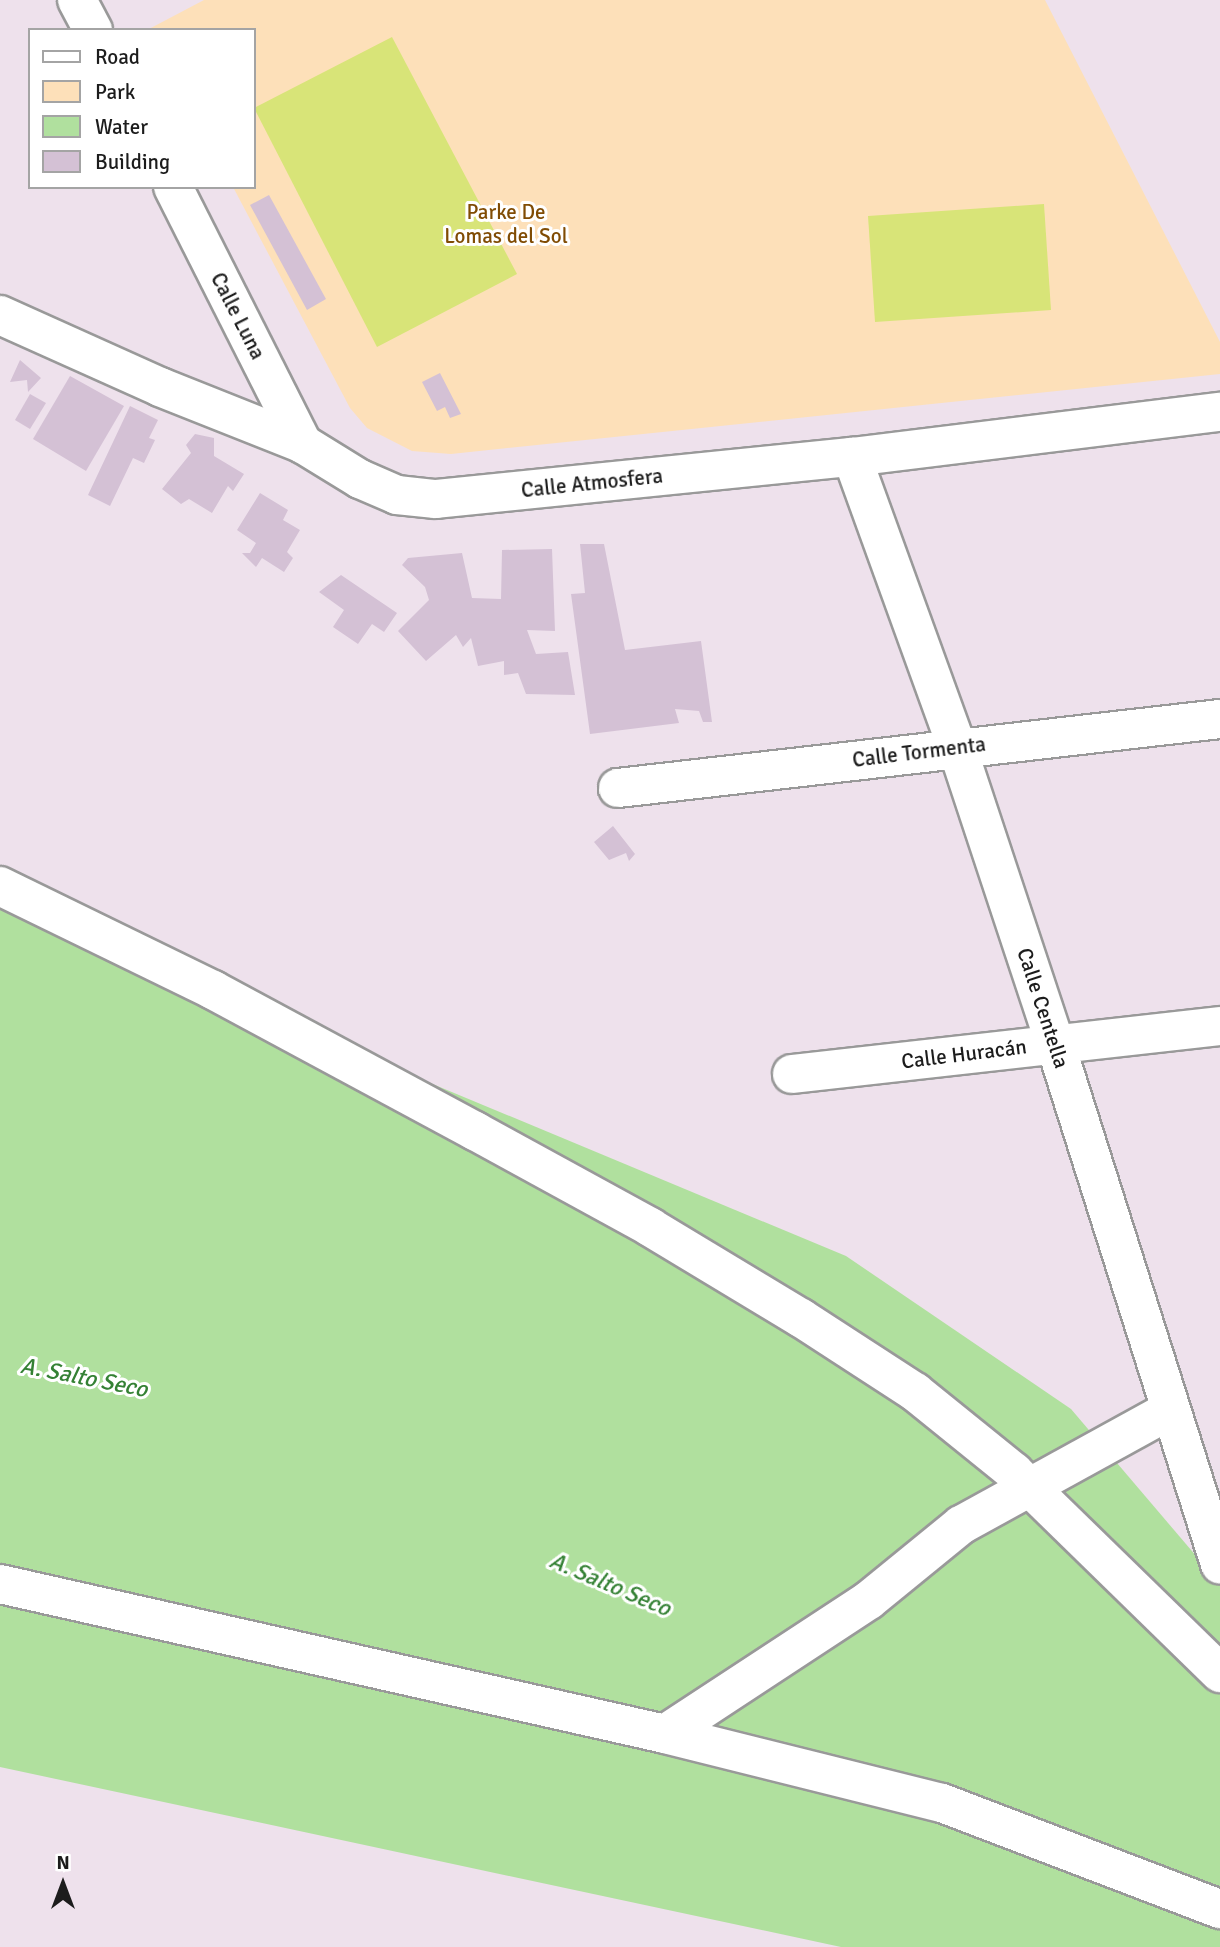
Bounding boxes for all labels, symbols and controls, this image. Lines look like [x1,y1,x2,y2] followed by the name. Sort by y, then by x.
[28,28,256,189] legend
[95,44,140,70] text: Road
[95,79,135,105] text: Park
[95,114,148,140] text: Water
[95,149,170,175] text: Building
[444,199,568,249] park label: Parke De Lomas del Sol
[205,268,271,364] street label: Calle Luna
[520,463,664,503] street label: Calle Atmosfera
[851,731,987,773] street label: Calle Tormenta
[1012,945,1074,1071] street label: Calle Centella
[900,1034,1028,1074] street label: Calle Huracán
[18,1352,150,1404] water label: A. Salto Seco
[545,1547,675,1623] water label: A. Salto Seco
[28,1849,98,1919] north arrow
[56,1851,70,1875] text: N

